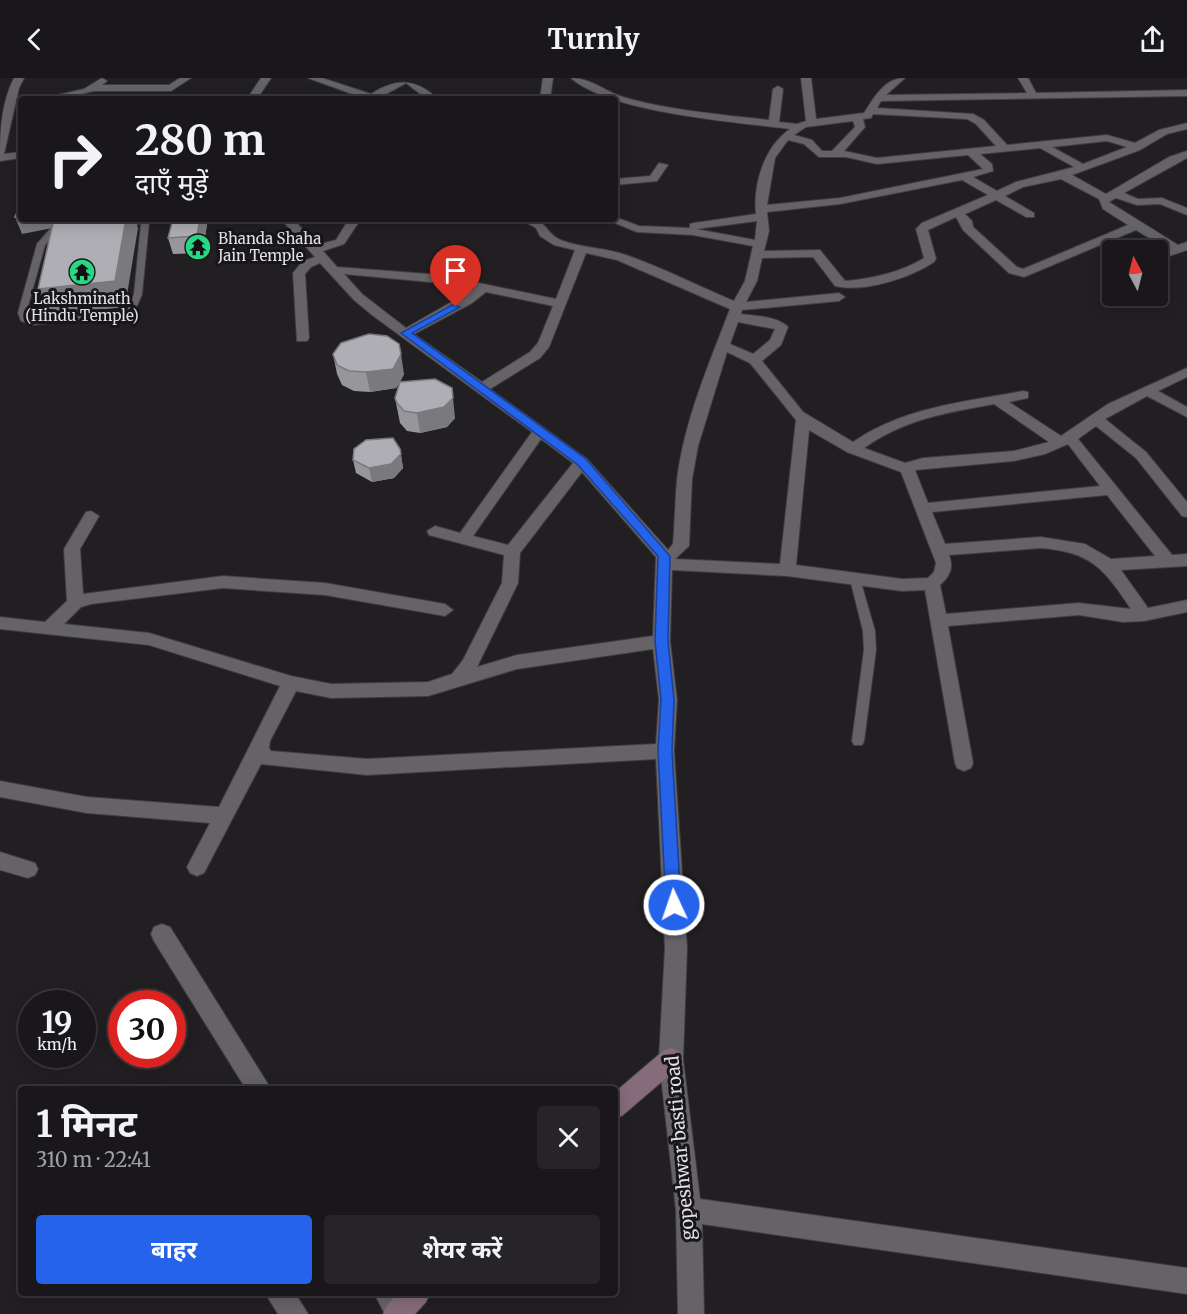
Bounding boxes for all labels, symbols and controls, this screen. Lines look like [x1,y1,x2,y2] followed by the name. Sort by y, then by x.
[548,22,639,56] text: Turnly
[18,23,51,56] icon: back
[1136,23,1169,56] icon: share
[135,114,265,166] text: 280 m
[36,120,114,198] icon: right
[135,166,208,200] text: दाएँ मुड़ें
[217,229,321,265] place label: Bhanda Shaha Jain Temple
[183,232,213,262] temple icon: Bhanda Shaha Jain Temple
[1102,240,1168,306] north arrow
[1102,240,1168,306] map controls
[430,245,481,307] pin
[439,254,472,287] icon: arrive
[67,257,97,287] temple icon: Lakshminath (Hindu Temple)
[25,289,139,325] place label: Lakshminath (Hindu Temple)
[642,873,706,937] position arrow
[108,990,186,1068] speed limit sign: 30
[41,1003,73,1041] text: 19
[37,1035,77,1054] text: km/h
[660,1055,700,1241] street label: gopeshwar basti road
[36,1102,137,1147] text: 1 मिनट
[537,1106,600,1169] button: close
[36,1147,151,1172] text: 310 m · 22:41
[36,1215,312,1284] button: बाहर
[324,1215,600,1284] button: शेयर करें

